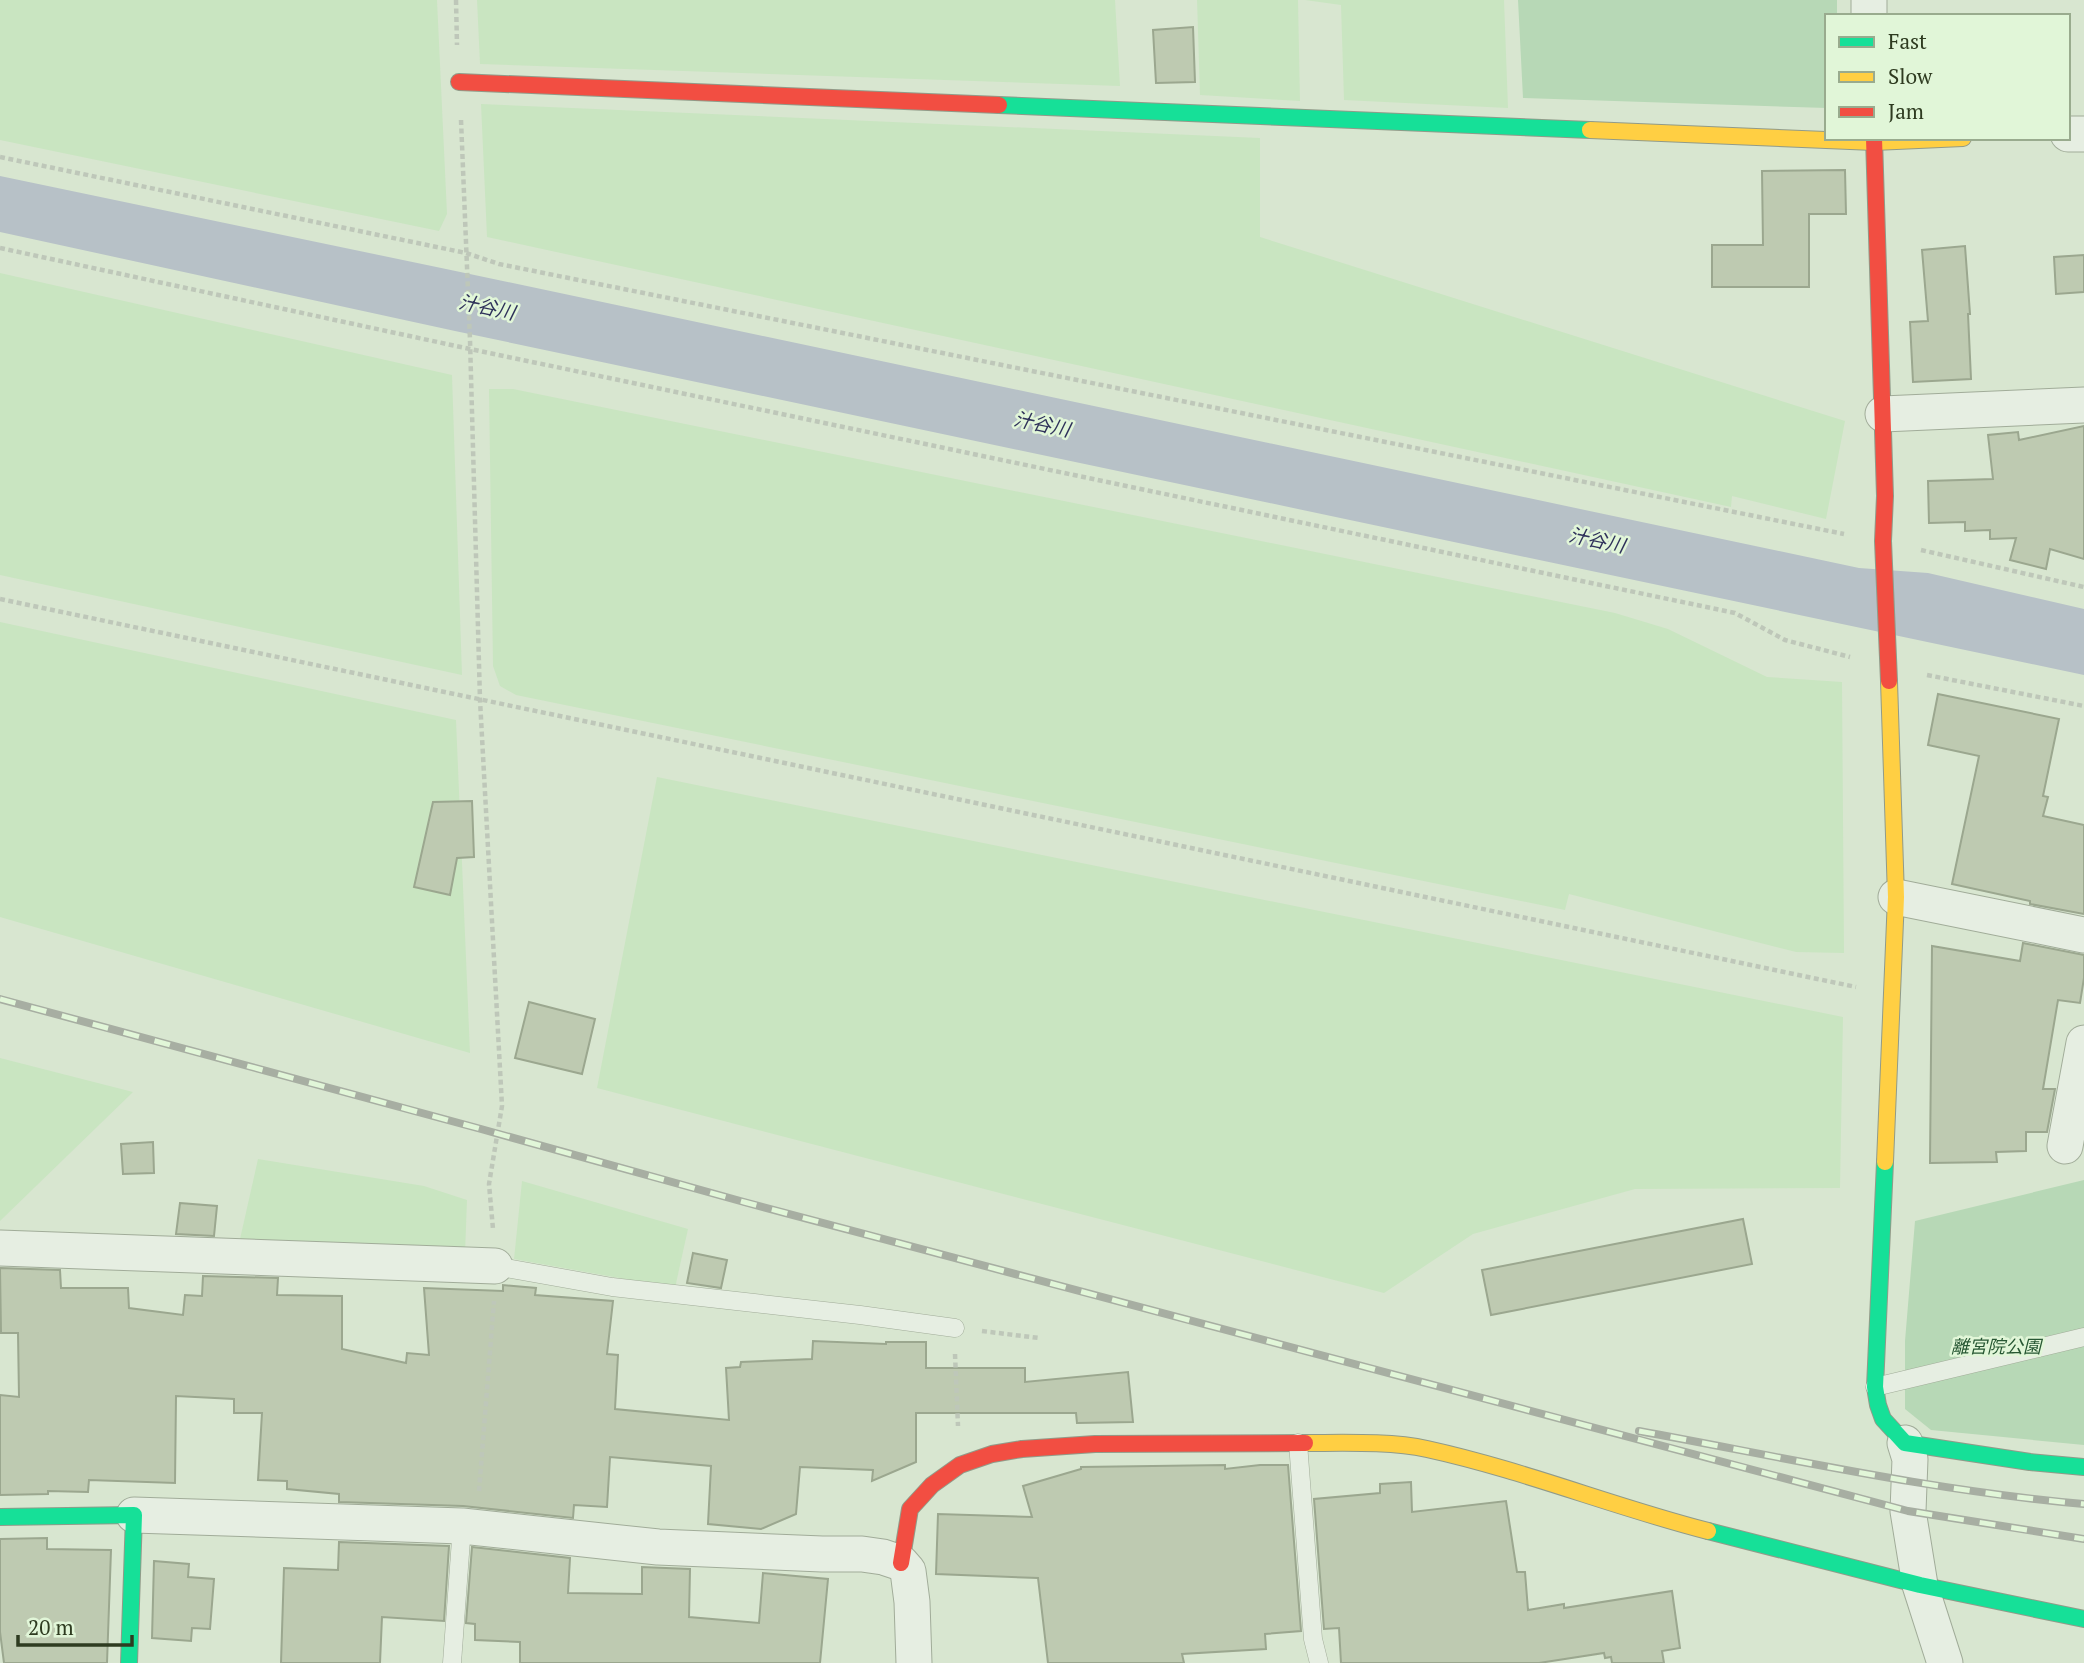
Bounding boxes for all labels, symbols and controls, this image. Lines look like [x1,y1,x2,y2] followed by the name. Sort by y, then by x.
[1825,14,2070,140] legend
[1888,27,1927,55] text: Fast
[1888,62,1933,90] text: Slow
[1888,97,1924,125] text: Jam
[457,288,520,325] water label: 汁谷川
[1012,405,1075,442] water label: 汁谷川
[1567,521,1630,558] water label: 汁谷川
[1951,1334,2044,1358] park label: 離宮院公園
[18,1604,131,1648] scale bar
[28,1613,74,1641] text: 20 m

